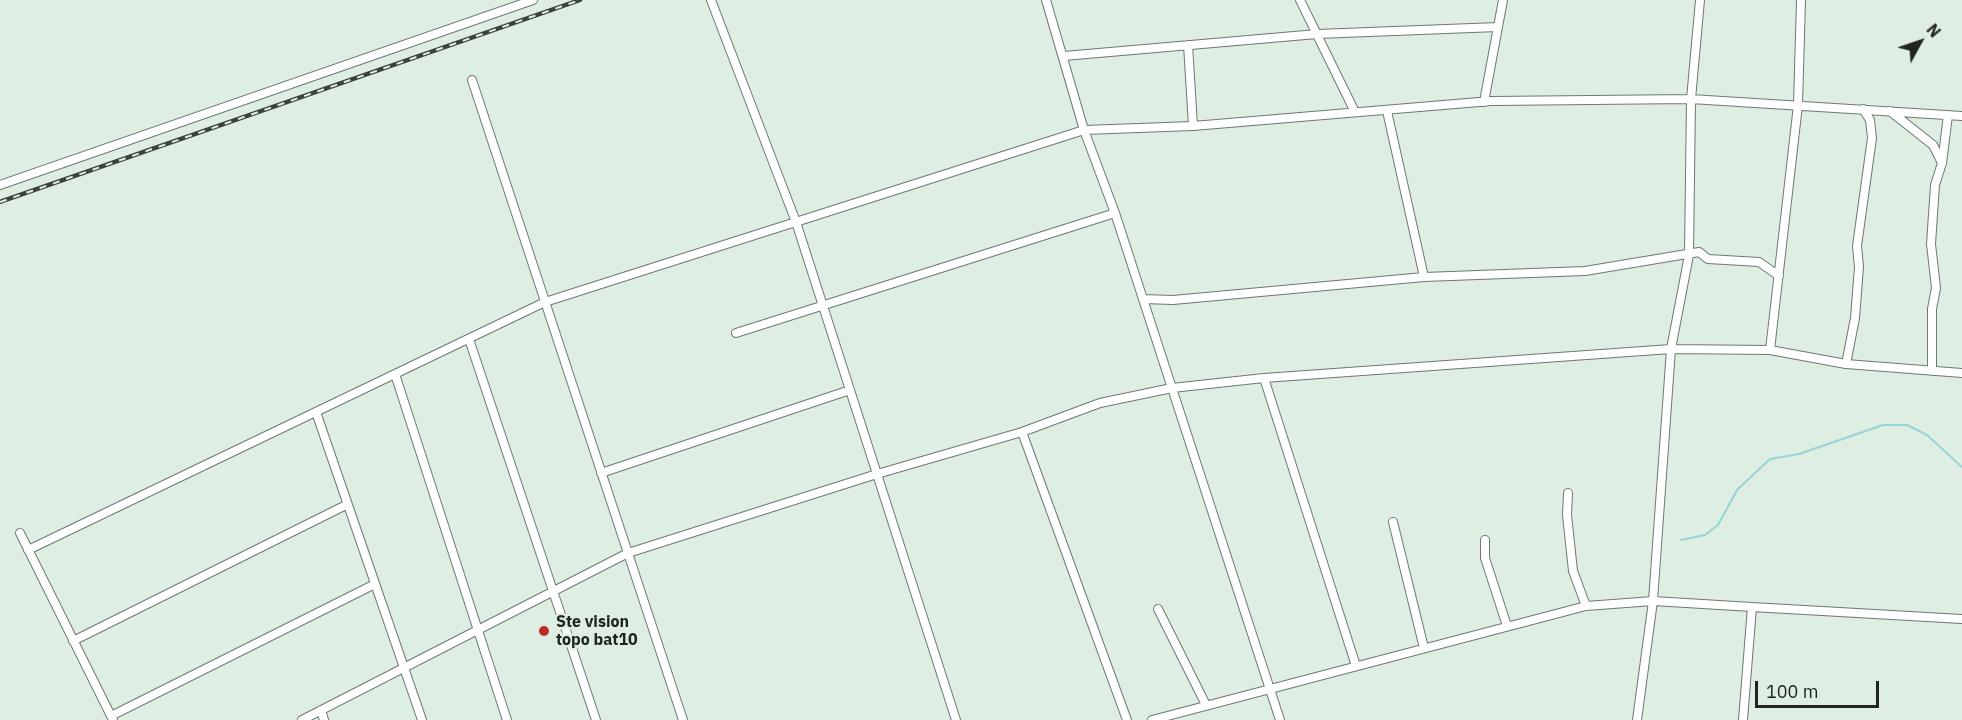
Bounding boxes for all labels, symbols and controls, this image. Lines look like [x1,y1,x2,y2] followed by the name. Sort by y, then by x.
[1890,12,1950,72] north arrow
[1922,20,1945,41] text: N
[556,612,638,650] place label: Ste vision topo bat10
[537,624,551,638] marker: Ste vision topo bat10
[1758,669,1882,707] scale bar
[1766,680,1818,703] text: 100 m

